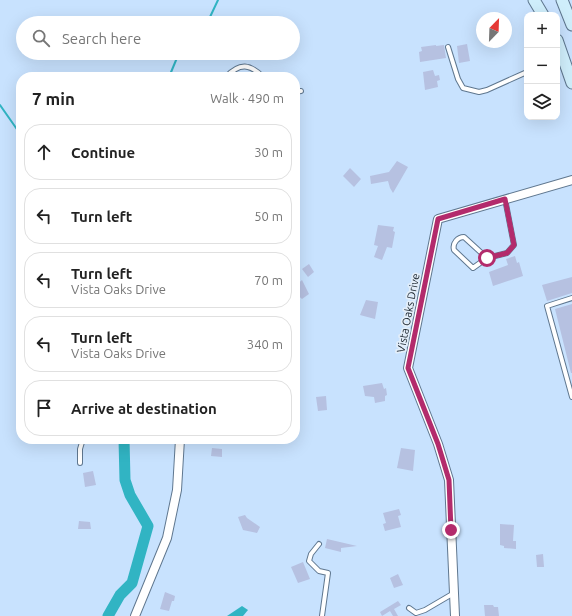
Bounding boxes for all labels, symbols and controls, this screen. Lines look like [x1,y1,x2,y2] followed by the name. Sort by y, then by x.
[476,12,512,48] north arrow
[524,12,560,120] map controls
[524,12,560,48] button: +
[16,16,300,60] search box
[30,27,52,49] icon: search
[62,30,141,47] text: Search here
[524,48,560,84] button: −
[524,84,560,120] button: layers
[32,89,75,108] text: 7 min
[210,91,284,105] text: Walk · 490 m
[33,141,55,163] icon: ahead
[71,144,135,161] text: Continue
[254,145,283,159] text: 30 m
[33,205,55,227] icon: left
[71,208,132,225] text: Turn left
[254,209,283,223] text: 50 m
[478,249,496,267] route start
[71,265,132,282] text: Turn left
[33,269,55,291] icon: left
[394,272,422,354] street label: Vista Oaks Drive
[254,273,283,287] text: 70 m
[71,282,166,296] text: Vista Oaks Drive
[71,329,132,346] text: Turn left
[33,333,55,355] icon: left
[247,337,283,351] text: 340 m
[71,346,166,360] text: Vista Oaks Drive
[33,397,55,419] icon: arrive
[71,400,217,417] text: Arrive at destination
[442,521,460,539] route end

